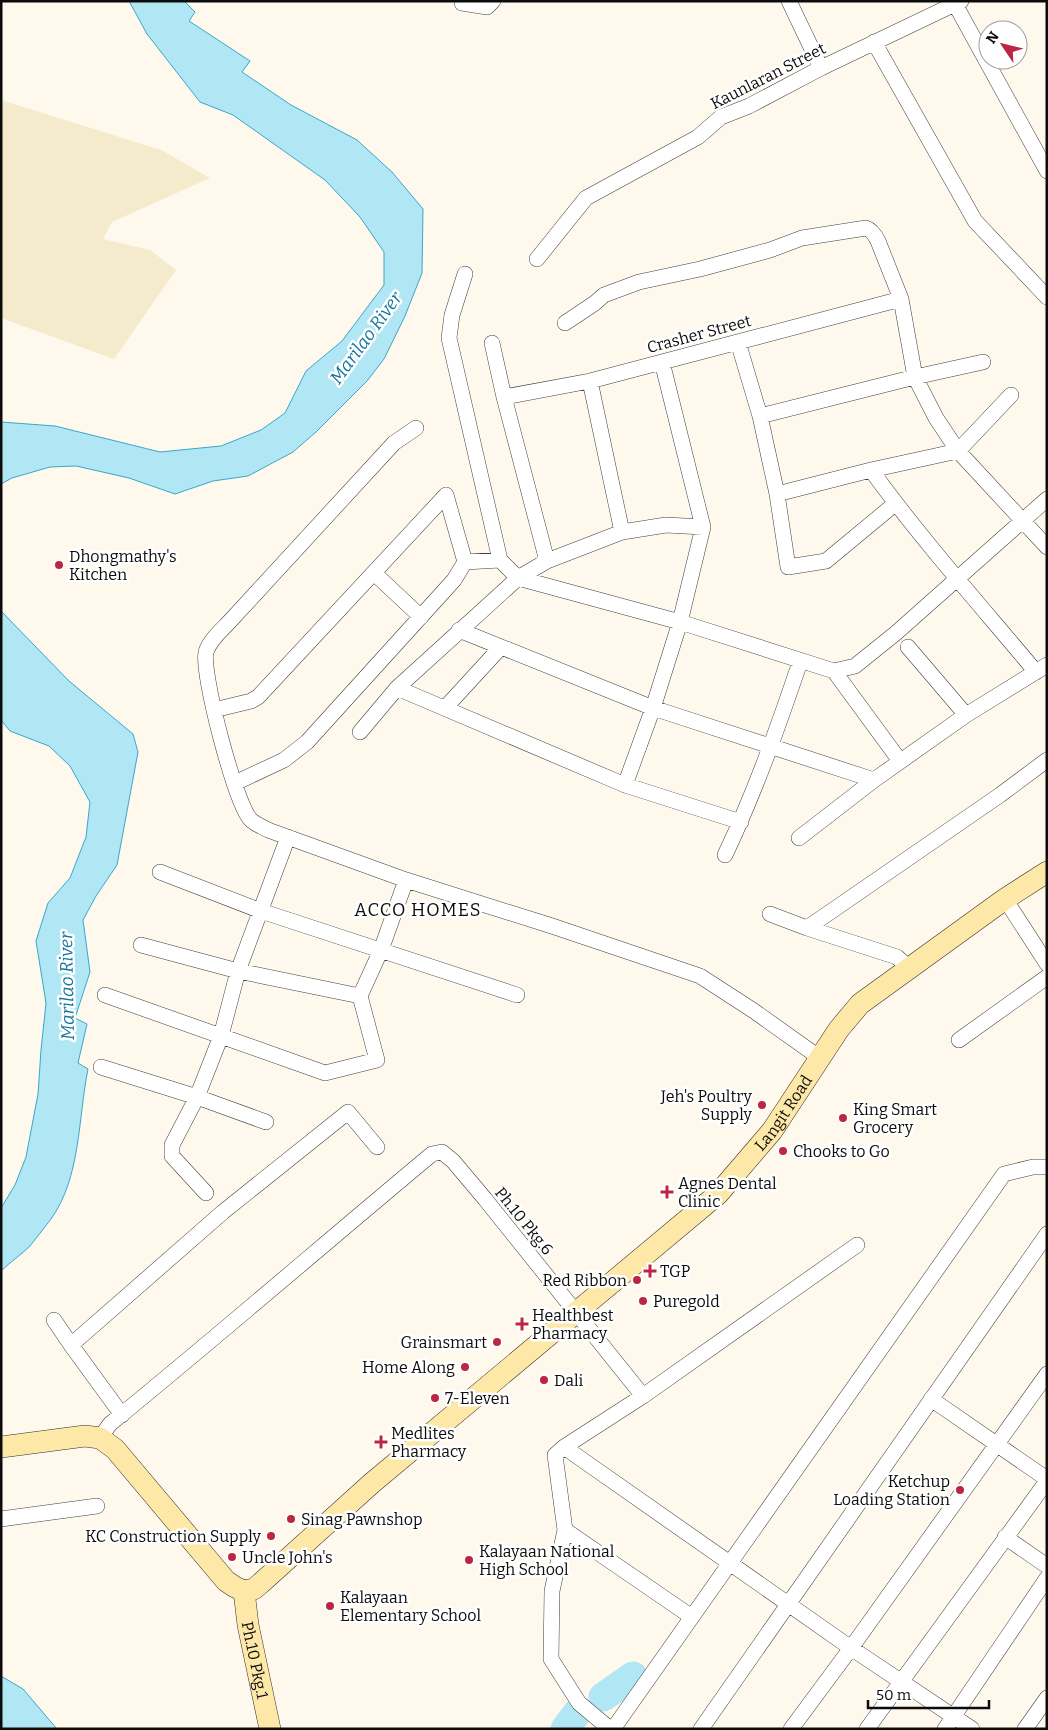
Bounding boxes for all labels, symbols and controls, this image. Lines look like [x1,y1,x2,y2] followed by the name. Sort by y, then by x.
[978,20,1028,70] north arrow
[983,28,1003,47] text: N
[707,39,829,113] street label: Kaunlaran Street
[325,287,407,388] water label: Marilao River
[645,311,753,357] street label: Crasher Street
[69,547,177,584] place label: Dhongmathy's Kitchen
[53,559,65,571] marker: Dhongmathy's Kitchen
[354,899,482,921] district label: ACCO HOMES
[55,931,79,1040] water label: Marilao River
[750,1071,816,1154] street label: Langit Road
[660,1087,753,1124] place label: Jeh's Poultry Supply
[756,1099,768,1111] marker: Jeh's Poultry Supply
[853,1100,937,1137] place label: King Smart Grocery
[837,1112,849,1124] marker: King Smart Grocery
[793,1142,890,1161] place label: Chooks to Go
[777,1145,789,1157] marker: Chooks to Go
[678,1174,777,1211] place label: Agnes Dental Clinic
[491,1183,557,1259] street label: Ph.10 Pkg.6
[660,1185,674,1199] marker: Agnes Dental Clinic
[660,1262,690,1281] place label: TGP
[644,1265,656,1277] marker: TGP
[542,1271,627,1290] place label: Red Ribbon
[631,1274,643,1286] marker: Red Ribbon
[653,1292,720,1311] place label: Puregold
[637,1295,649,1307] marker: Puregold
[532,1306,614,1343] place label: Healthbest Pharmacy
[516,1318,528,1330] marker: Healthbest Pharmacy
[400,1333,487,1352] place label: Grainsmart
[491,1336,503,1348] marker: Grainsmart
[362,1358,455,1377] place label: Home Along
[459,1361,471,1373] marker: Home Along
[554,1371,584,1390] place label: Dali
[538,1374,550,1386] marker: Dali
[445,1389,510,1408] place label: 7-Eleven
[429,1392,441,1404] marker: 7-Eleven
[391,1424,467,1461] place label: Medlites Pharmacy
[375,1436,387,1448] marker: Medlites Pharmacy
[833,1472,950,1509] place label: Ketchup Loading Station
[954,1484,966,1496] marker: Ketchup Loading Station
[301,1510,423,1529] place label: Sinag Pawnshop
[285,1513,297,1525] marker: Sinag Pawnshop
[85,1527,262,1546] place label: KC Construction Supply
[265,1530,277,1542] marker: KC Construction Supply
[479,1542,615,1579] place label: Kalayaan National High School
[242,1548,333,1567] place label: Uncle John's
[226,1551,238,1563] marker: Uncle John's
[463,1554,475,1566] marker: Kalayaan National High School
[340,1588,481,1625] place label: Kalayaan Elementary School
[324,1600,336,1612] marker: Kalayaan Elementary School
[238,1620,273,1701] street label: Ph.10 Pkg.1
[868,1678,989,1710] scale bar
[876,1686,912,1704] text: 50 m

